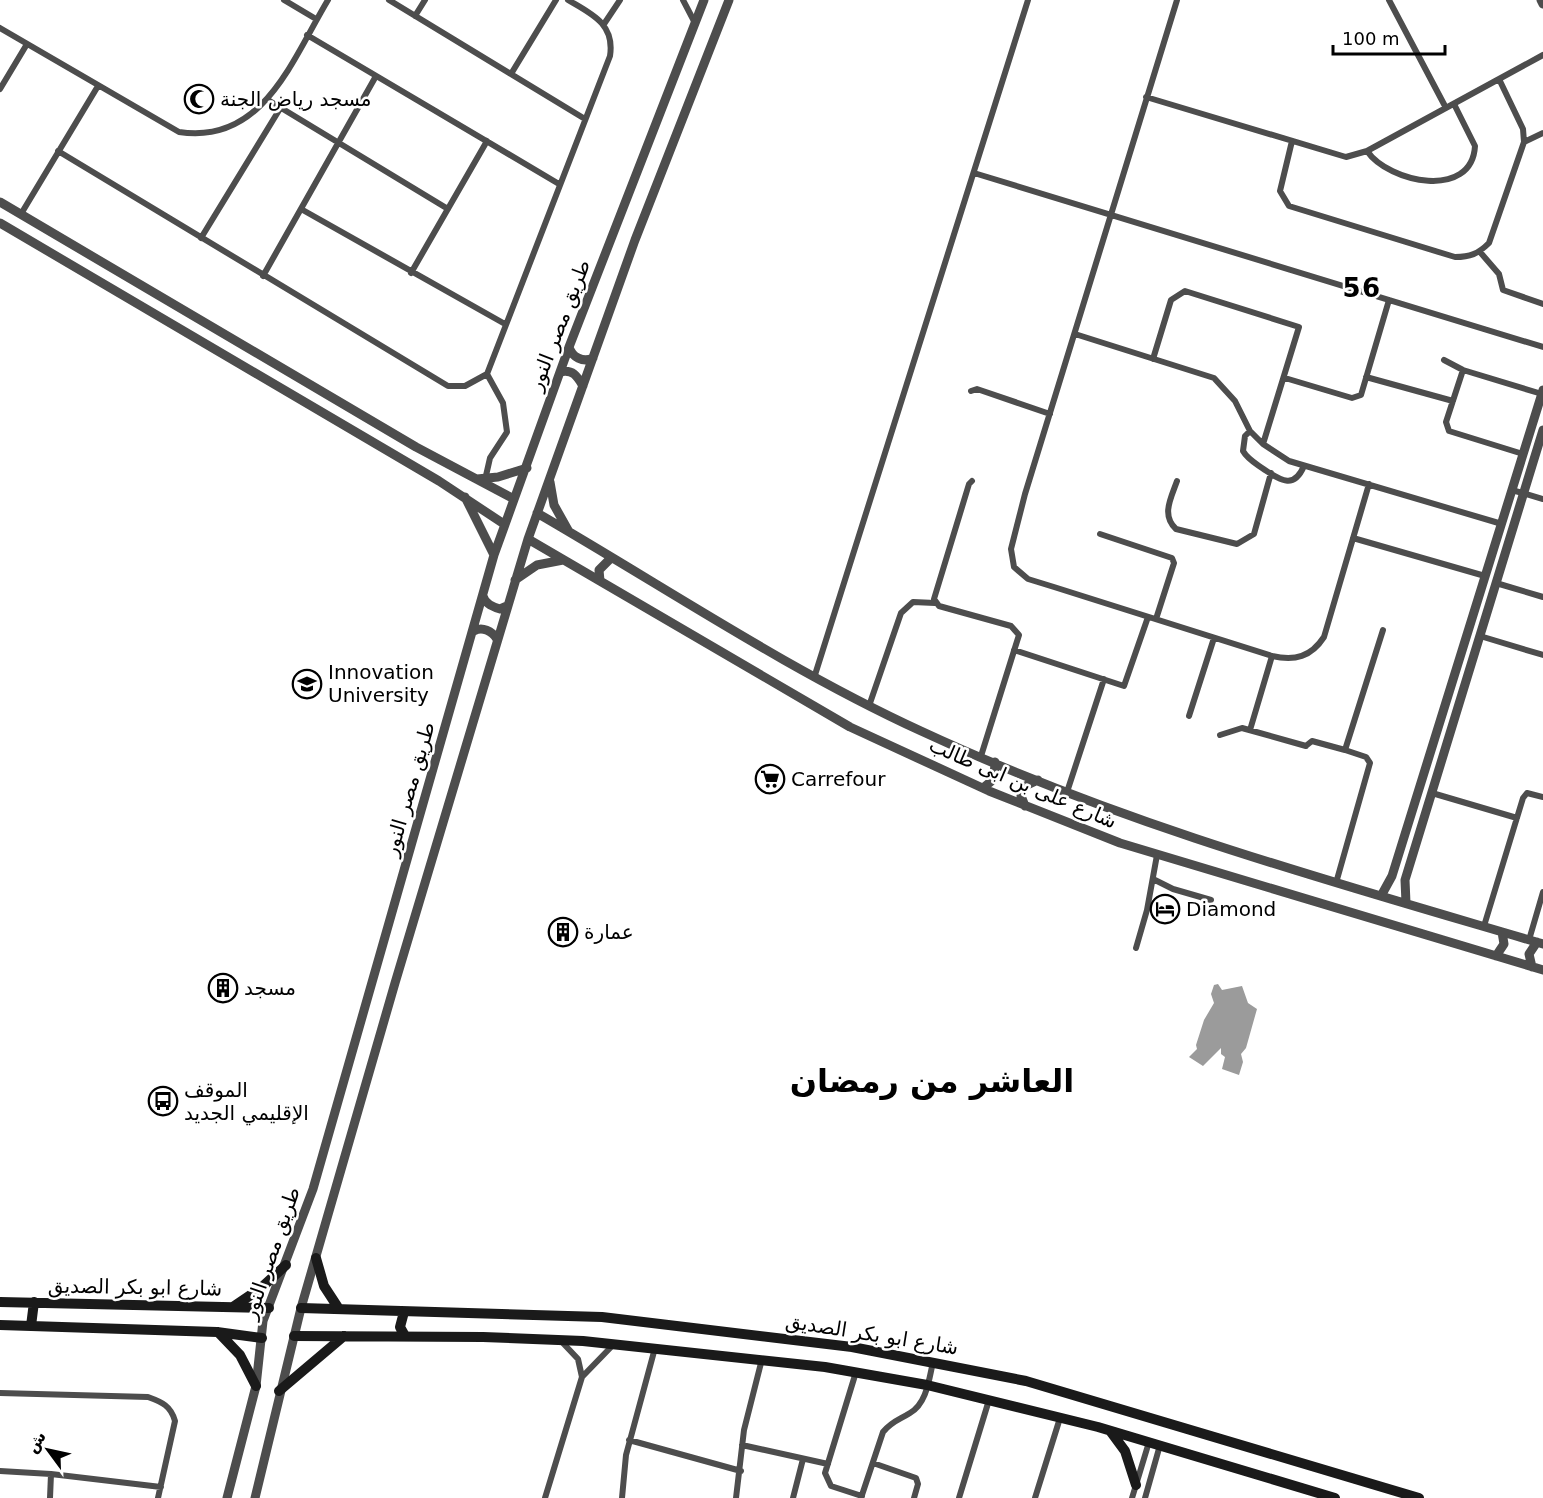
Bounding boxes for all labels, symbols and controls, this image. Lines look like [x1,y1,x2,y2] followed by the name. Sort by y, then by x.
[1333,18,1446,56] scale bar
[1342,28,1400,49] text: 100 m
[183,83,215,115] mosque icon: مسجد رياض الجنة
[220,87,372,111] place label: مسجد رياض الجنة
[523,256,595,395] street label: طريق مصر النور
[1342,273,1382,303] district label: 56
[328,660,434,707] place label: Innovation University
[291,668,323,700] school or university icon: Innovation University
[378,719,440,860] street label: طريق مصر النور
[926,733,1120,833] street label: شارع على بن ابى طالب
[754,763,786,795] supermarket icon: Carrefour
[791,767,886,791] place label: Carrefour
[1149,893,1181,925] hotel icon: Diamond
[1186,897,1276,921] place label: Diamond
[547,916,579,948] building icon: عمارة
[584,920,634,944] place label: عمارة
[207,972,239,1004] building icon: مسجد
[244,976,296,1000] place label: مسجد
[790,1062,1074,1100] district label: العاشر من رمضان
[184,1078,309,1126] place label: الموقف الإقليمي الجديد
[147,1085,179,1117] bus stop icon: الموقف الإقليمي الجديد
[237,1184,305,1323] street label: طريق مصر النور
[48,1273,222,1301] street label: شارع ابو بكر الصديق
[784,1309,960,1359] street label: شارع ابو بكر الصديق
[18,1420,78,1480] north arrow
[22,1428,50,1457] text: ش

